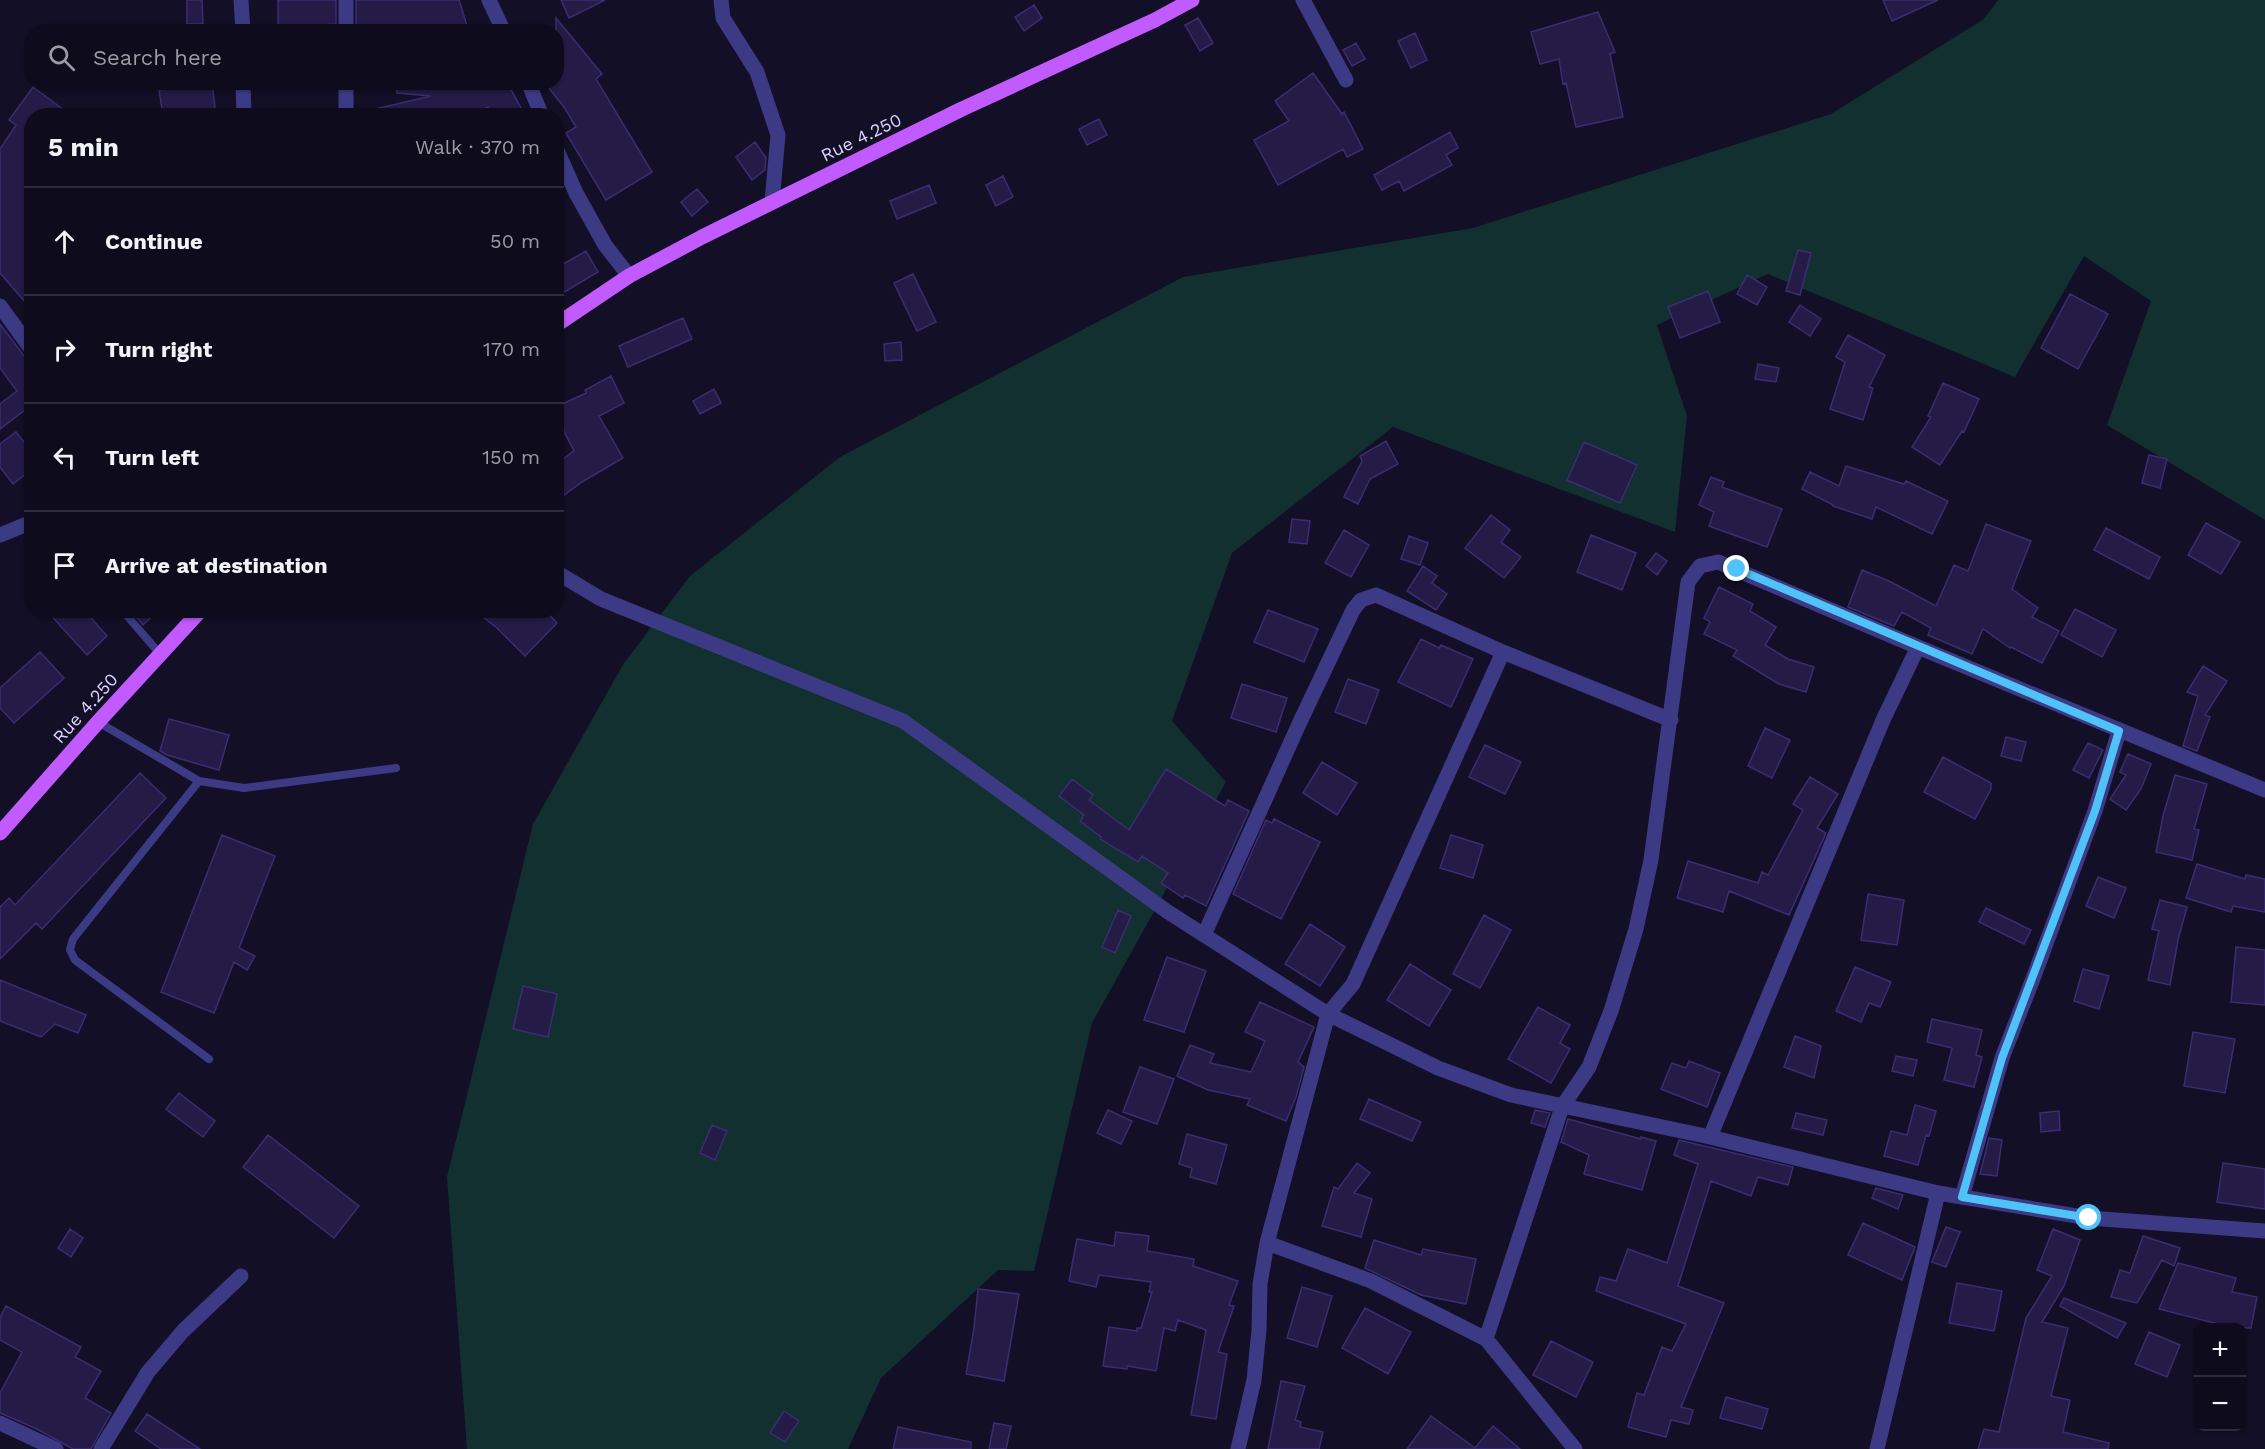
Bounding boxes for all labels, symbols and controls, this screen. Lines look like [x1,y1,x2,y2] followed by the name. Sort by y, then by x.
[24,24,564,90] search box
[45,41,78,74] icon: search
[93,45,222,70] text: Search here
[817,108,905,166] street label: Rue 4.250
[48,132,119,162] text: 5 min
[415,135,540,159] text: Walk · 370 m
[48,225,81,258] icon: ahead
[105,229,203,254] text: Continue
[490,229,540,253] text: 50 m
[48,333,81,366] icon: right
[105,337,212,362] text: Turn right
[483,337,540,361] text: 170 m
[48,441,81,474] icon: left
[105,445,199,470] text: Turn left
[482,445,540,469] text: 150 m
[48,549,81,582] icon: arrive
[105,553,328,578] text: Arrive at destination
[1723,555,1749,581] route end
[48,669,122,747] street label: Rue 4.250
[2075,1204,2101,1230] route start
[2193,1323,2247,1431] map controls
[2193,1323,2247,1377] button: +
[2193,1377,2247,1431] button: −

